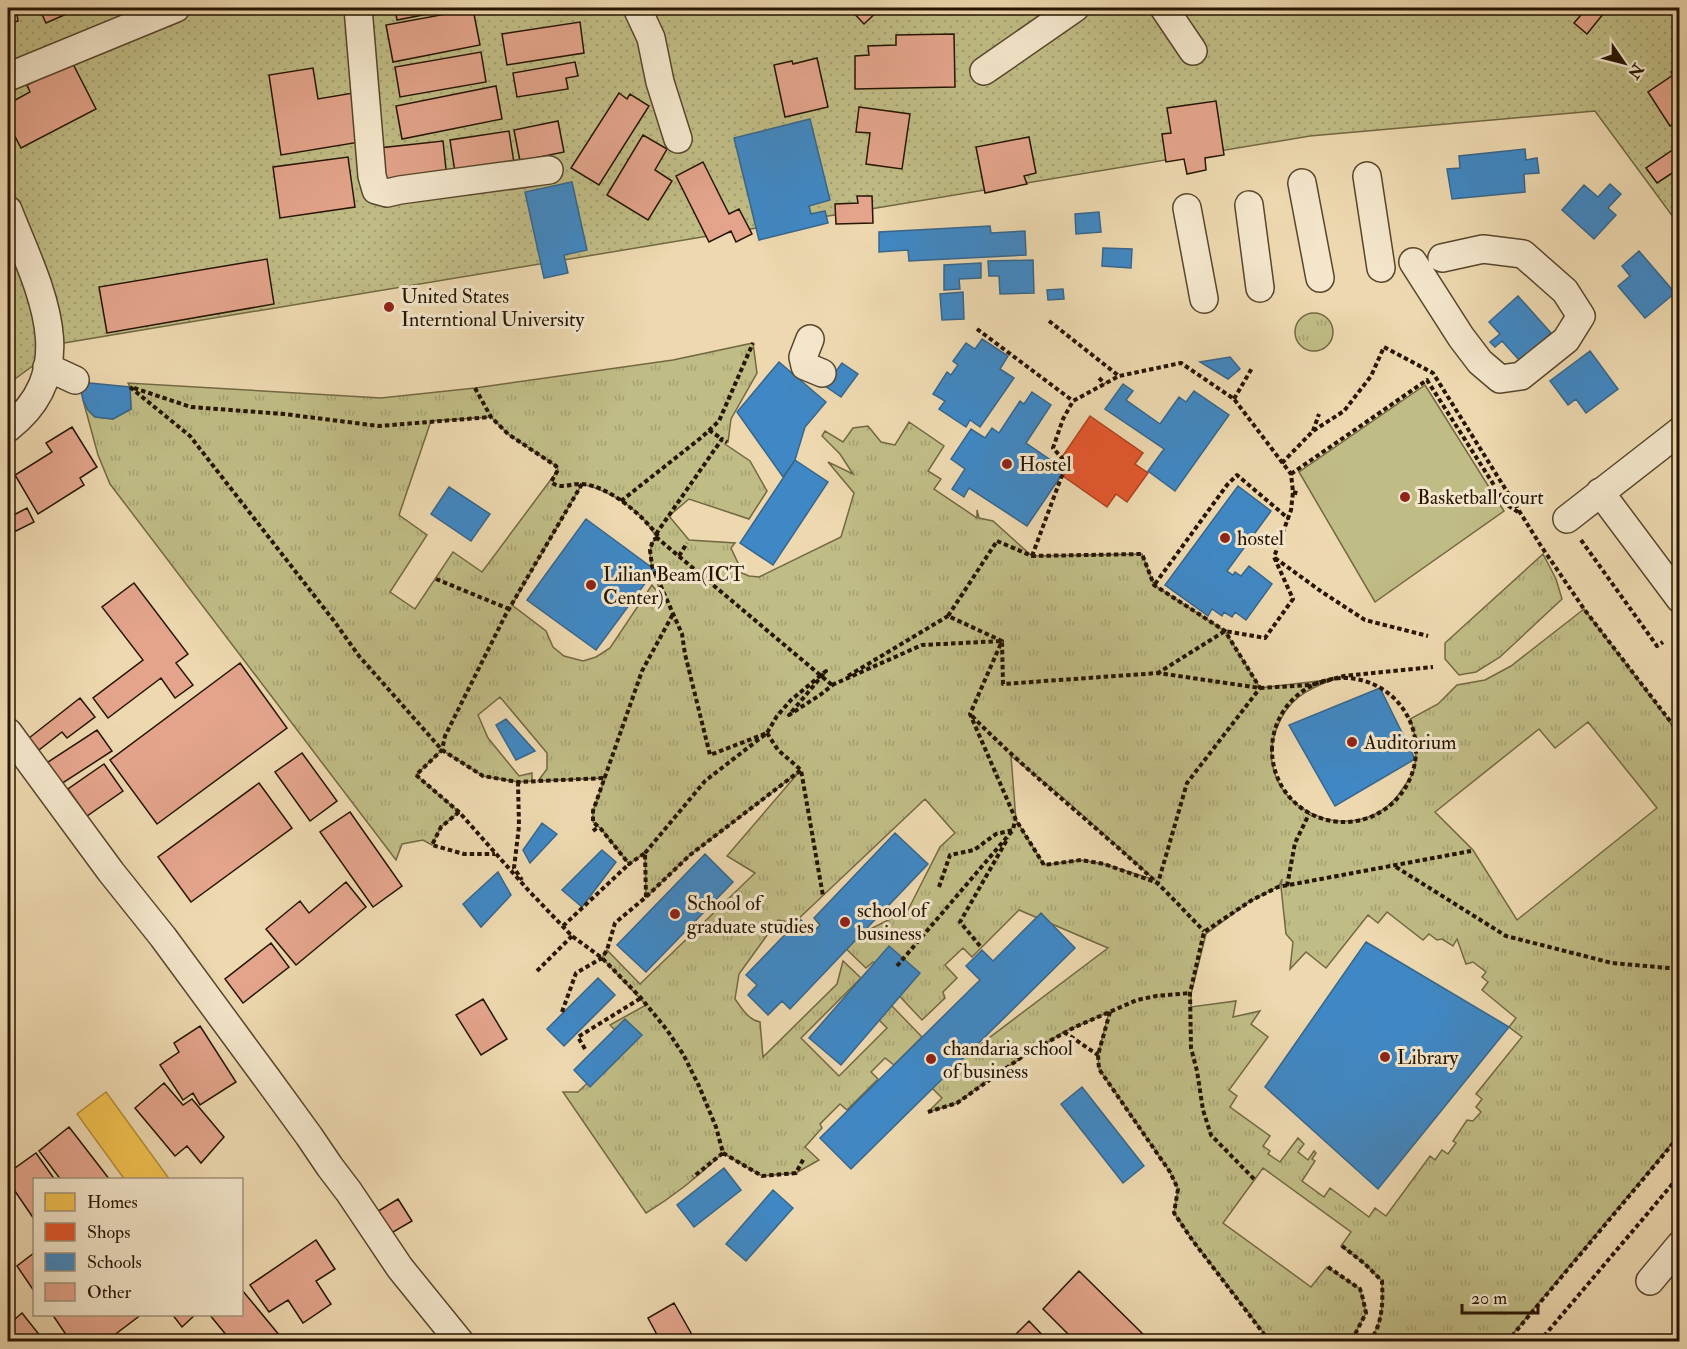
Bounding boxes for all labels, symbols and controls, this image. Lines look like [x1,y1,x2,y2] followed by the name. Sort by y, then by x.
[1594,33,1654,93] north arrow
[1623,59,1648,83] text: N
[401,284,586,332] place label: United States Interntional University
[382,300,396,314] marker: United States Interntional University
[1019,452,1072,477] place label: Hostel
[1000,457,1014,471] marker: Hostel
[1417,485,1544,510] place label: Basketball court
[1398,490,1412,504] marker: Basketball court
[1237,526,1284,551] place label: hostel
[1218,531,1232,545] marker: hostel
[603,562,744,610] place label: Lilian Beam(ICT Center)
[584,578,598,592] marker: Lilian Beam(ICT Center)
[1363,730,1457,755] place label: Auditorium
[1345,735,1359,749] marker: Auditorium
[687,891,814,939] place label: School of graduate studies
[857,898,931,946] place label: school of business
[668,907,682,921] marker: School of graduate studies
[838,915,852,929] marker: school of business
[943,1036,1073,1084] place label: chandaria school of business
[1397,1045,1460,1070] place label: Library
[1378,1050,1392,1064] marker: Library
[924,1052,938,1066] marker: chandaria school of business
[33,1178,243,1316] legend
[87,1191,138,1214] text: Homes
[87,1221,130,1244] text: Shops
[87,1251,142,1274] text: Schools
[1462,1277,1538,1315] scale bar
[87,1281,131,1304] text: Other
[1471,1287,1507,1310] text: 20 m

